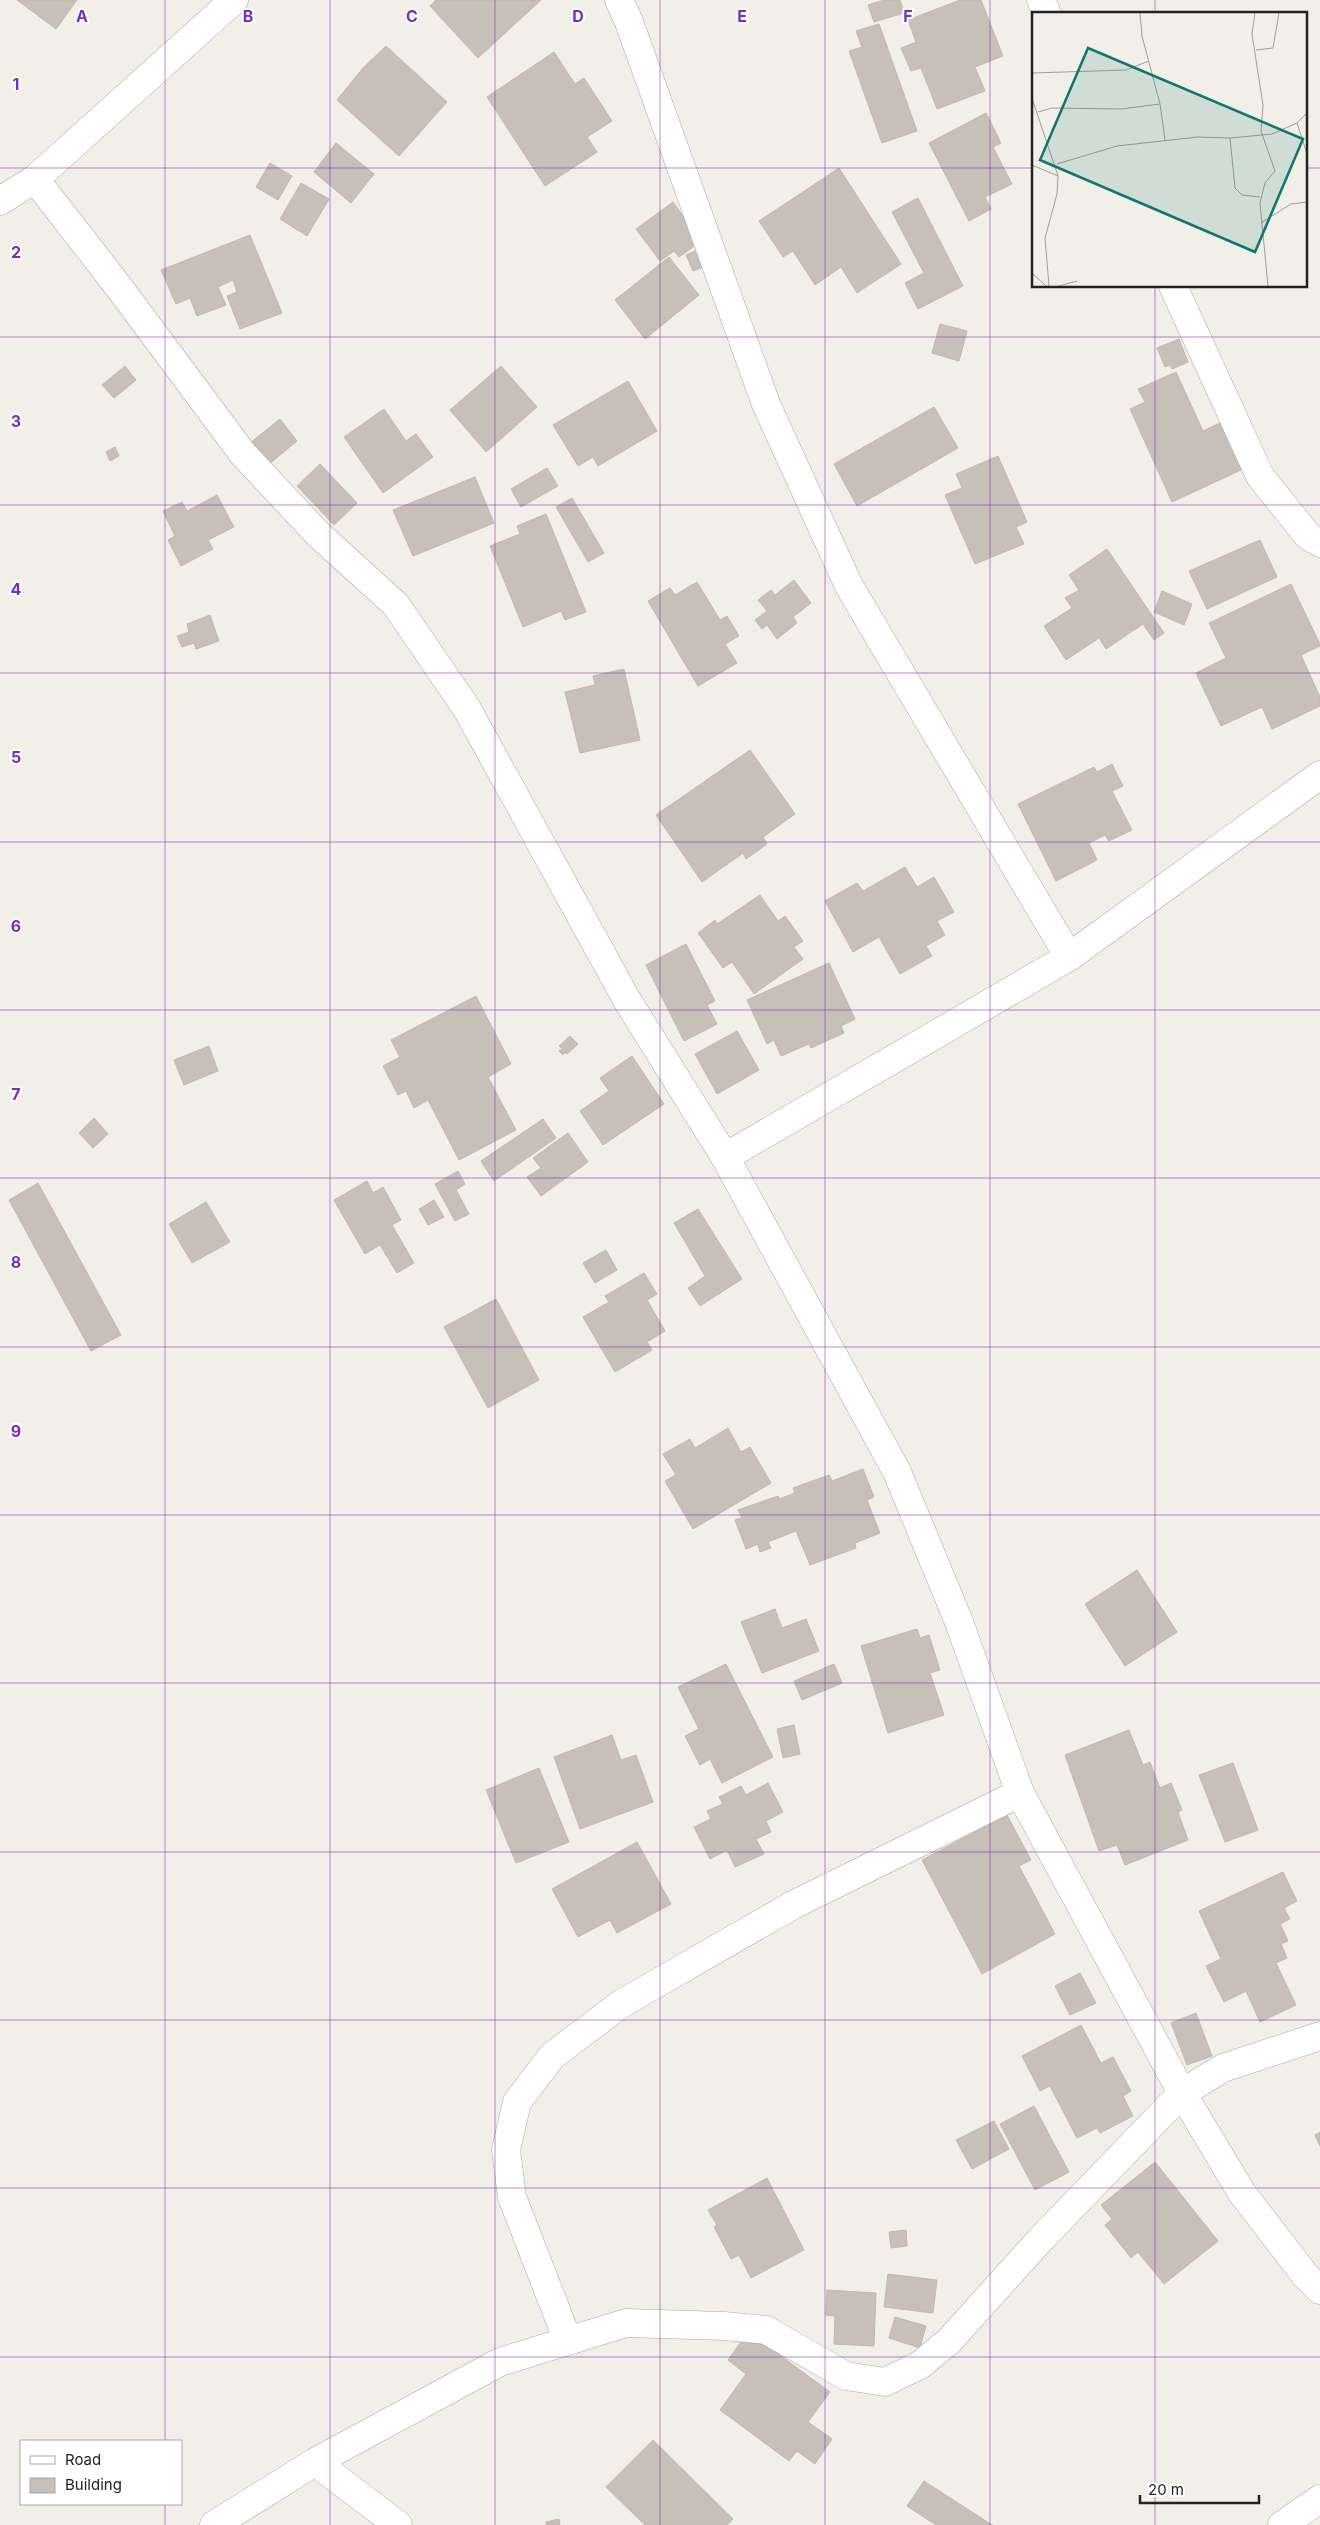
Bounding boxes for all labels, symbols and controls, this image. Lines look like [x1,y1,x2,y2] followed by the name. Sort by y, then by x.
[76,6,88,26] text: A
[243,6,253,26] text: B
[406,6,418,26] text: C
[572,6,584,26] text: D
[737,6,747,26] text: E
[903,6,913,26] text: F
[1032,12,1308,288] inset map
[13,74,19,94] text: 1
[11,242,21,262] text: 2
[11,411,21,431] text: 3
[11,579,22,599] text: 4
[11,747,21,767] text: 5
[11,916,21,936] text: 6
[11,1084,21,1104] text: 7
[11,1252,21,1272] text: 8
[11,1421,21,1441] text: 9
[20,2440,182,2505] legend
[65,2450,101,2469] text: Road
[1140,2472,1259,2504] scale bar
[65,2475,122,2494] text: Building
[1148,2480,1184,2499] text: 20 m

